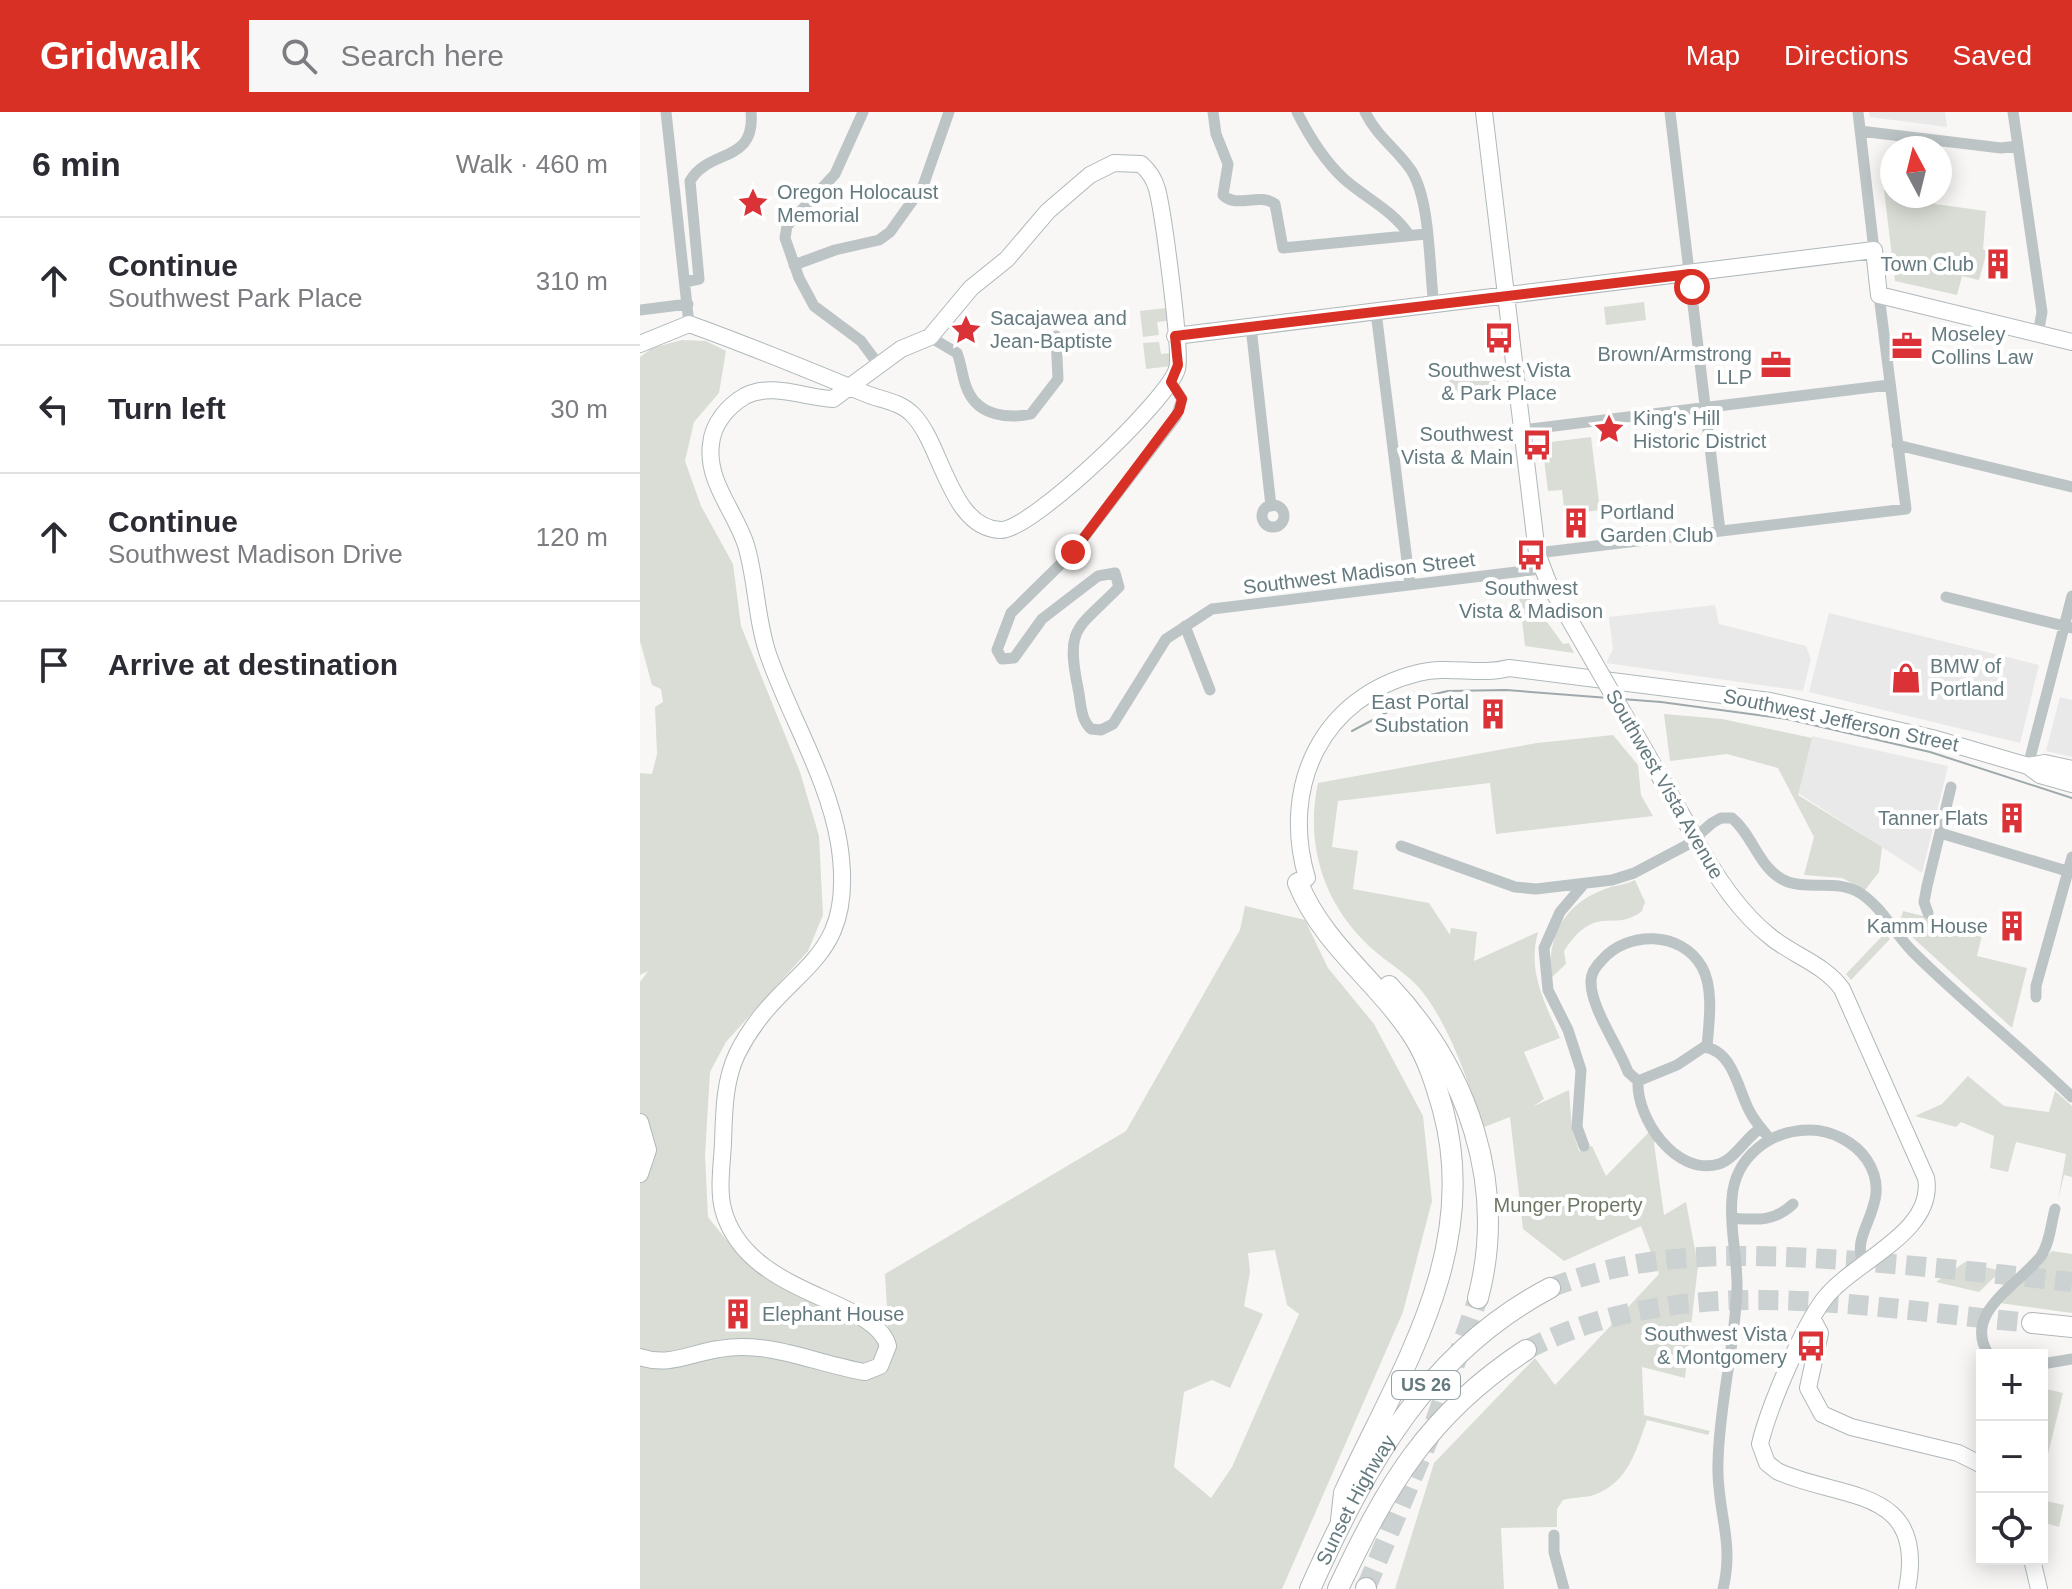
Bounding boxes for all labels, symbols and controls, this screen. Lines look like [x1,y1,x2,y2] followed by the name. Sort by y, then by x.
[249,20,809,92] search box
[277,34,321,78] icon: search
[40,35,201,77] text: Gridwalk
[341,39,504,72] text: Search here
[1686,40,1740,71] text: Map
[1784,40,1909,71] text: Directions
[1953,40,2032,71] text: Saved
[1880,136,1952,208] north arrow
[32,145,121,183] text: 6 min
[456,149,608,179] text: Walk · 460 m
[777,181,939,226] place label: Oregon Holocaust Memorial
[736,186,770,220] place icon: Oregon Holocaust Memorial
[1981,247,2015,281] building icon: Town Club
[108,249,238,282] text: Continue
[1881,253,1974,275] place label: Town Club
[32,259,76,303] icon: ahead
[536,266,608,296] text: 310 m
[1674,269,1710,305] route start
[108,283,362,313] text: Southwest Park Place
[990,307,1127,352] place label: Sacajawea and Jean-Baptiste
[949,313,983,347] place icon: Sacajawea and Jean-Baptiste
[1482,321,1516,355] bus stop icon: Southwest Vista & Park Place
[1931,323,2034,368] place label: Moseley Collins Law
[1890,329,1924,363] office icon: Moseley Collins Law
[1598,343,1752,388] place label: Brown/Armstrong LLP
[1759,348,1793,382] office icon: Brown/Armstrong LLP
[1427,359,1571,404] place label: Southwest Vista & Park Place
[32,387,76,431] icon: left
[108,392,226,425] text: Turn left
[550,394,608,424] text: 30 m
[1633,407,1767,452] place label: King's Hill Historic District
[1592,412,1626,446] place icon: King's Hill Historic District
[1401,423,1513,468] place label: Southwest Vista & Main
[1520,428,1554,462] bus stop icon: Southwest Vista & Main
[1600,501,1713,546] place label: Portland Garden Club
[108,505,238,538] text: Continue
[1559,506,1593,540] building icon: Portland Garden Club
[32,515,76,559] icon: ahead
[536,522,608,552] text: 120 m
[1055,534,1091,570] route end
[1514,538,1548,572] bus stop icon: Southwest Vista & Madison
[108,539,403,569] text: Southwest Madison Drive
[1242,548,1477,598] street label: Southwest Madison Street
[1459,577,1603,622] place label: Southwest Vista & Madison
[32,643,76,687] icon: arrive
[108,648,398,681] text: Arrive at destination
[1930,655,2005,700] place label: BMW of Portland
[1889,661,1923,695] shop icon: BMW of Portland
[1721,684,1961,756] street label: Southwest Jefferson Street
[1602,685,1728,883] street label: Southwest Vista Avenue
[1371,691,1469,736] place label: East Portal Substation
[1476,697,1510,731] building icon: East Portal Substation
[1995,801,2029,835] building icon: Tanner Flats
[1878,807,1988,829] place label: Tanner Flats
[1995,909,2029,943] building icon: Kamm House
[1867,915,1988,937] place label: Kamm House
[1494,1194,1642,1216] park label: Munger Property
[721,1297,755,1331] building icon: Elephant House
[762,1303,904,1325] place label: Elephant House
[1644,1323,1788,1368] place label: Southwest Vista & Montgomery
[1794,1329,1828,1363] bus stop icon: Southwest Vista & Montgomery
[1976,1349,2048,1565] map controls
[1976,1349,2048,1421] button: +
[1392,1371,1460,1399] road number: US 26
[1976,1421,2048,1493] button: −
[1312,1431,1400,1568] street label: Sunset Highway
[1976,1493,2048,1565] button: locate

